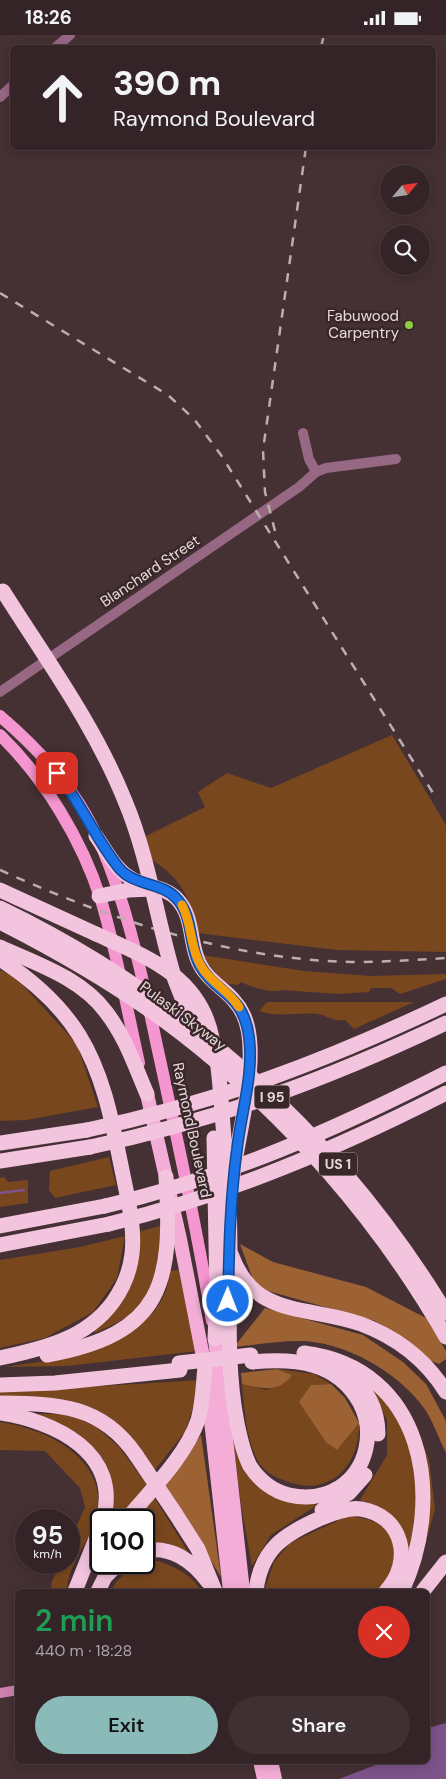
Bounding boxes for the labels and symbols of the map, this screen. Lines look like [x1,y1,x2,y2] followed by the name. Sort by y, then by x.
[380,165,430,215] north arrow
[327,306,400,343] place label: Fabuwood Carpentry
[403,319,415,331] marker: Fabuwood Carpentry
[96,530,204,612] street label: Blanchard Street
[36,752,78,794] pin
[136,977,231,1056] street label: Pulaski Skyway
[168,1061,216,1199] street label: Raymond Boulevard
[254,1085,290,1109] road number: I 95
[319,1153,357,1175] road number: US 1
[201,1274,253,1326] position arrow
[90,1509,155,1574] speed limit sign: 100

